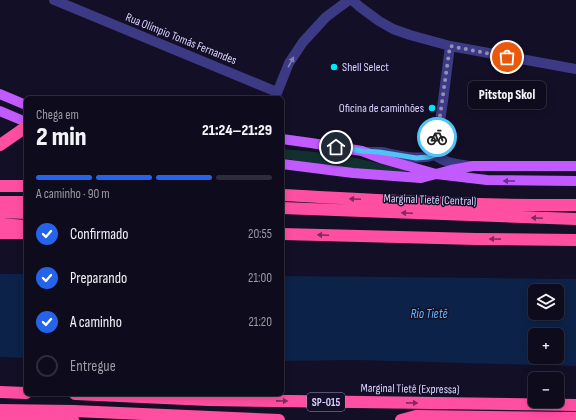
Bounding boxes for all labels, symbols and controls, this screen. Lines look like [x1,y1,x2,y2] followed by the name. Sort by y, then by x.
[123,10,239,68] street label: Rua Olímpio Tomás Fernandes
[490,40,524,74] pin
[496,46,518,68] icon: bag
[287,57,294,68] one-way arrow
[342,60,389,75] place label: Shell Select
[329,62,339,72] marker: Shell Select
[468,81,546,109] callout: Pitstop Skol
[479,87,535,103] text: Pitstop Skol
[339,101,424,116] place label: Oficina de caminhões
[427,103,437,113] marker: Oficina de caminhões
[36,107,79,123] text: Chega em
[417,117,457,157] courier
[202,121,272,140] text: 21:24–21:29
[36,122,86,153] text: 2 min
[426,126,448,148] icon: bike
[319,130,353,164] pin
[325,136,347,158] icon: home
[502,178,515,184] one-way arrow
[36,186,110,202] text: A caminho · 90 m
[383,191,477,209] street label: Marginal Tietê (Central)
[349,195,361,202] one-way arrow
[400,210,413,216] one-way arrow
[531,214,543,221] one-way arrow
[36,223,58,245] icon: check
[70,225,129,244] text: Confirmado
[248,226,272,242] text: 20:55
[316,232,329,238] one-way arrow
[488,236,501,242] one-way arrow
[36,267,58,289] icon: check
[70,269,127,288] text: Preparando
[248,270,272,286] text: 21:00
[528,284,564,408] map controls
[528,284,564,320] button: layers
[410,306,448,322] water label: Rio Tietê
[36,311,58,333] icon: check
[70,313,122,332] text: A caminho
[248,314,272,330] text: 21:20
[528,328,564,364] button: +
[70,357,116,376] text: Entregue
[528,372,564,408] button: −
[361,381,459,397] street label: Marginal Tietê (Expressa)
[307,393,345,411] road number: SP-015
[276,398,289,404] one-way arrow
[406,400,419,406] one-way arrow

